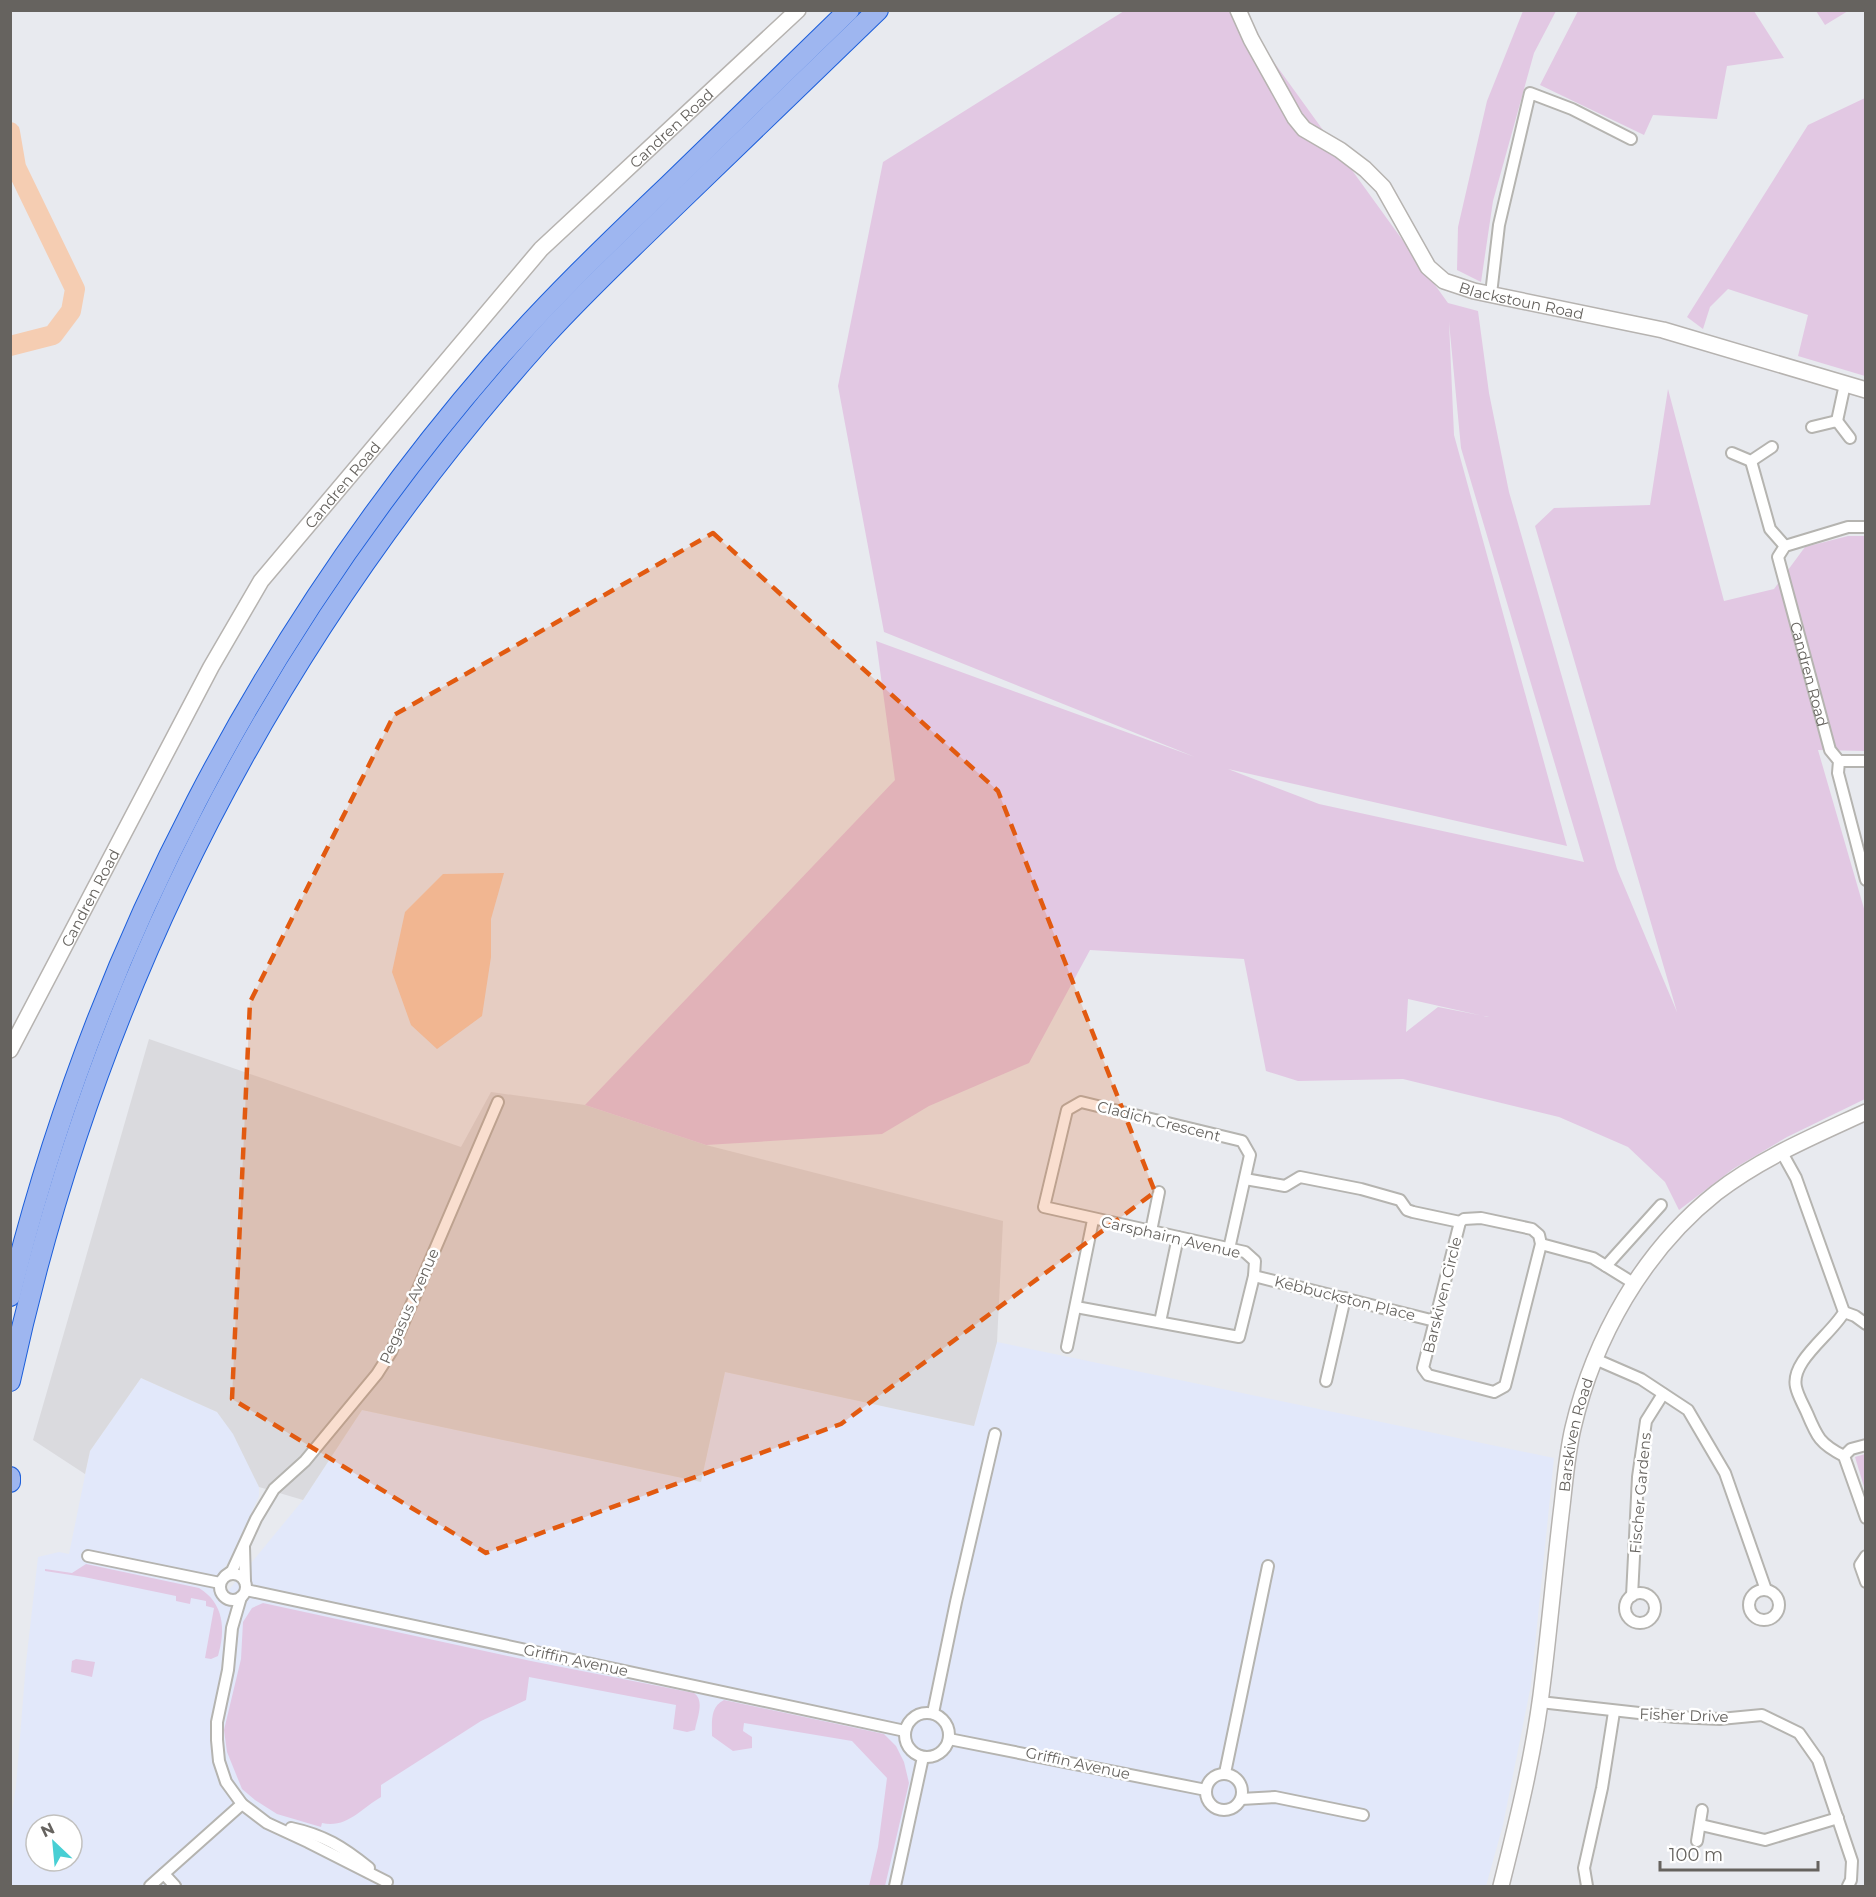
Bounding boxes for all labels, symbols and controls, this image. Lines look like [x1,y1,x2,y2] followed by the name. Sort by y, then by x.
[625,84,717,172] street label: Candren Road
[1457,277,1586,323] street label: Blackstoun Road
[300,437,384,532] street label: Candren Road
[1786,619,1833,729] street label: Candren Road
[56,846,123,950] street label: Candren Road
[1095,1096,1223,1146] street label: Cladich Crescent
[1099,1212,1243,1262] street label: Carsphairn Avenue
[1418,1235,1466,1355] street label: Barskiven Circle
[375,1245,443,1367] street label: Pegasus Avenue
[1273,1271,1417,1325] street label: Kebbuckston Place
[1554,1375,1597,1493] street label: Barskiven Road
[1625,1432,1655,1554] street label: Fischer Gardens
[522,1640,630,1680] street label: Griffin Avenue
[1639,1704,1729,1726] street label: Fisher Drive
[1024,1743,1132,1783] street label: Griffin Avenue
[24,1813,84,1873] north arrow
[38,1819,58,1841] text: N
[1660,1834,1818,1872] scale bar
[1669,1844,1723,1866] text: 100 m

